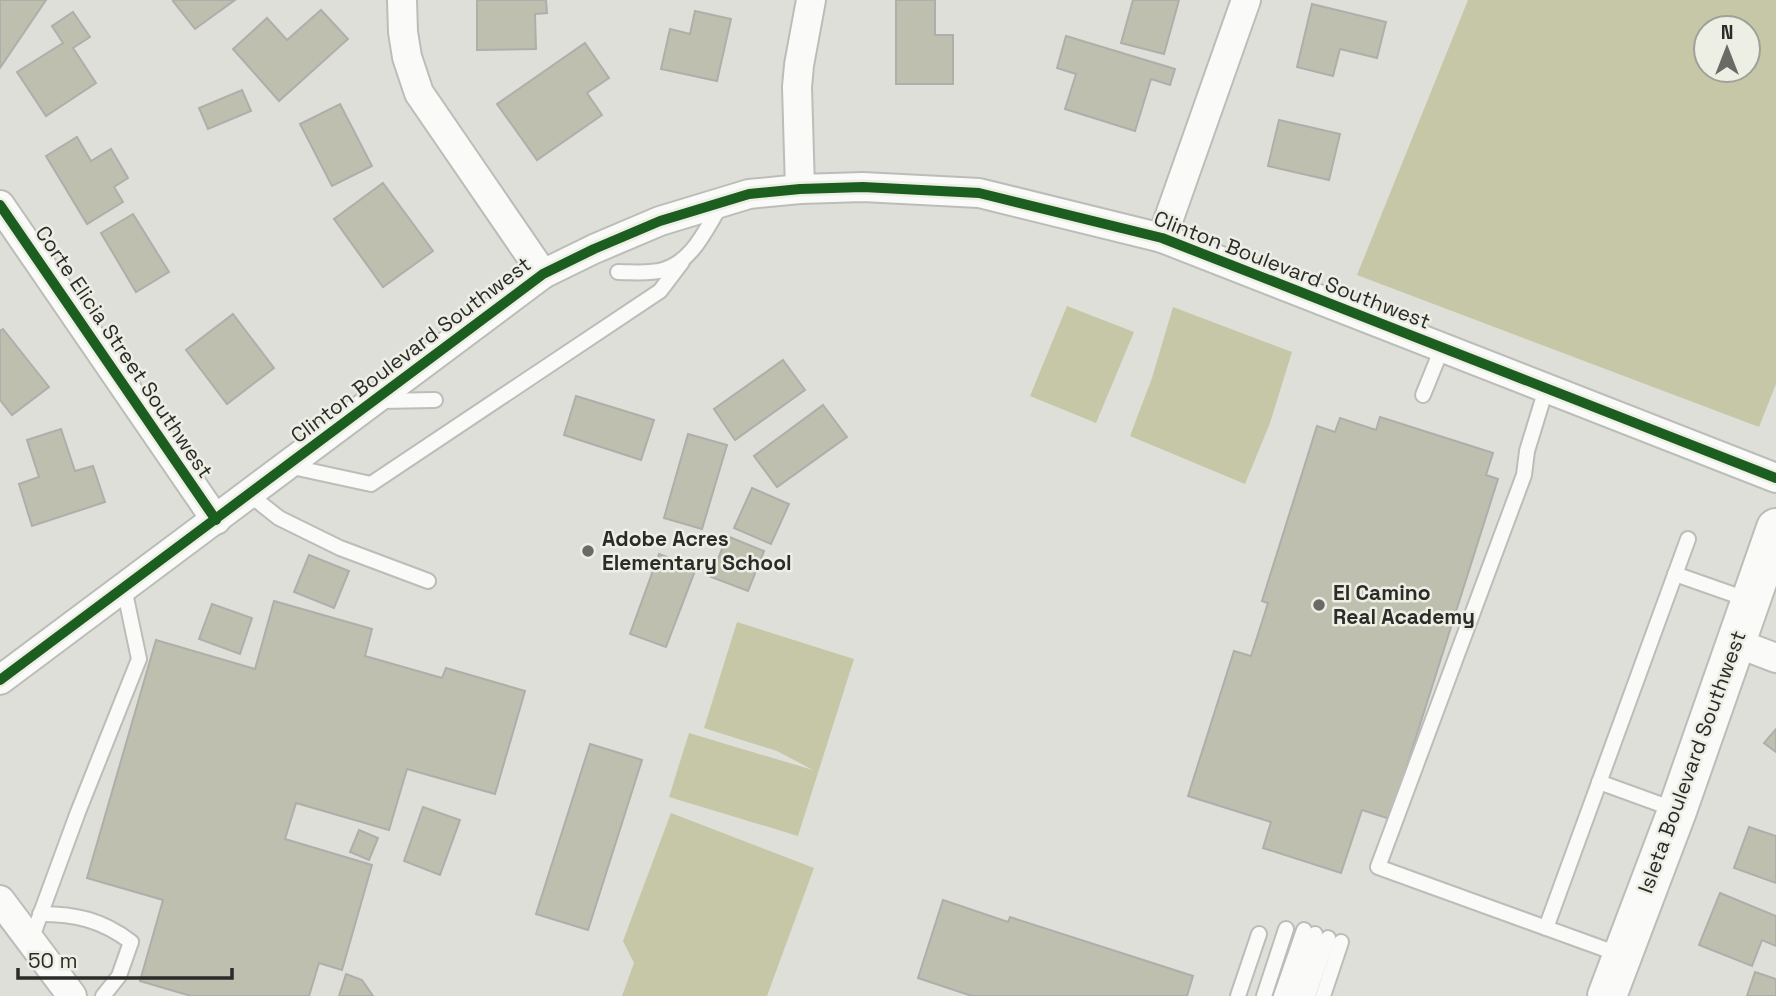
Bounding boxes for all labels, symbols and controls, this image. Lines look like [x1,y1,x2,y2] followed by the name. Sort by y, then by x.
[1692,14,1762,84] north arrow
[1721,20,1733,45] text: N
[1150,204,1434,335] street label: Clinton Boulevard Southwest
[30,220,219,483] street label: Corte Elicia Street Southwest
[285,250,536,449] street label: Clinton Boulevard Southwest
[602,525,792,576] place label: Adobe Acres Elementary School
[580,543,596,559] marker: Adobe Acres Elementary School
[1333,579,1475,630] place label: El Camino Real Academy
[1311,597,1327,613] marker: El Camino Real Academy
[1631,627,1752,897] street label: Isleta Boulevard Southwest
[18,936,231,980] scale bar
[28,947,78,974] text: 50 m

